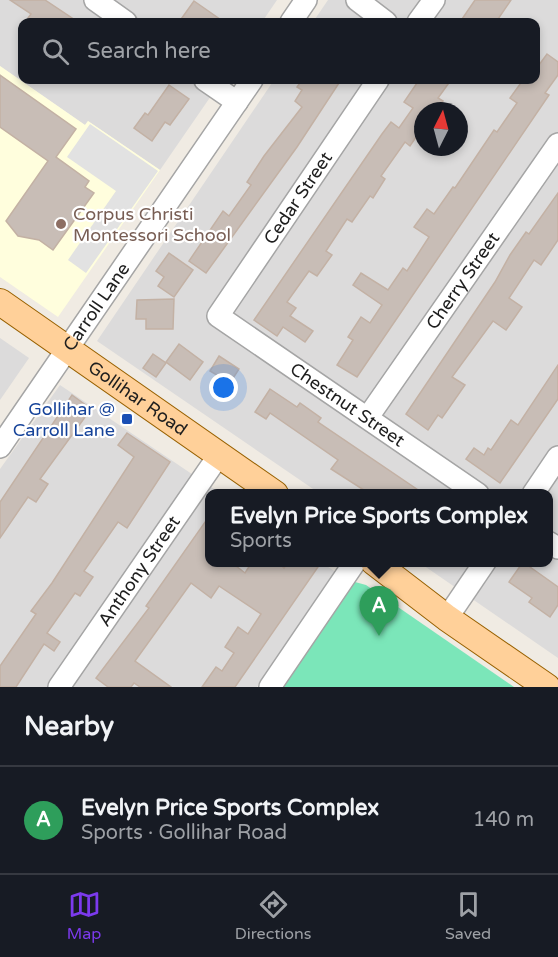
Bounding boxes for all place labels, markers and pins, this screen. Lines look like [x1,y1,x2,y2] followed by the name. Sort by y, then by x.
[73,203,231,246] place label: Corpus Christi Montessori School
[54,217,68,231] marker: Corpus Christi Montessori School
[13,398,115,441] place label: Gollihar @ Carroll Lane
[120,412,134,426] marker: Gollihar @ Carroll Lane
[360,586,398,636] pin: A

